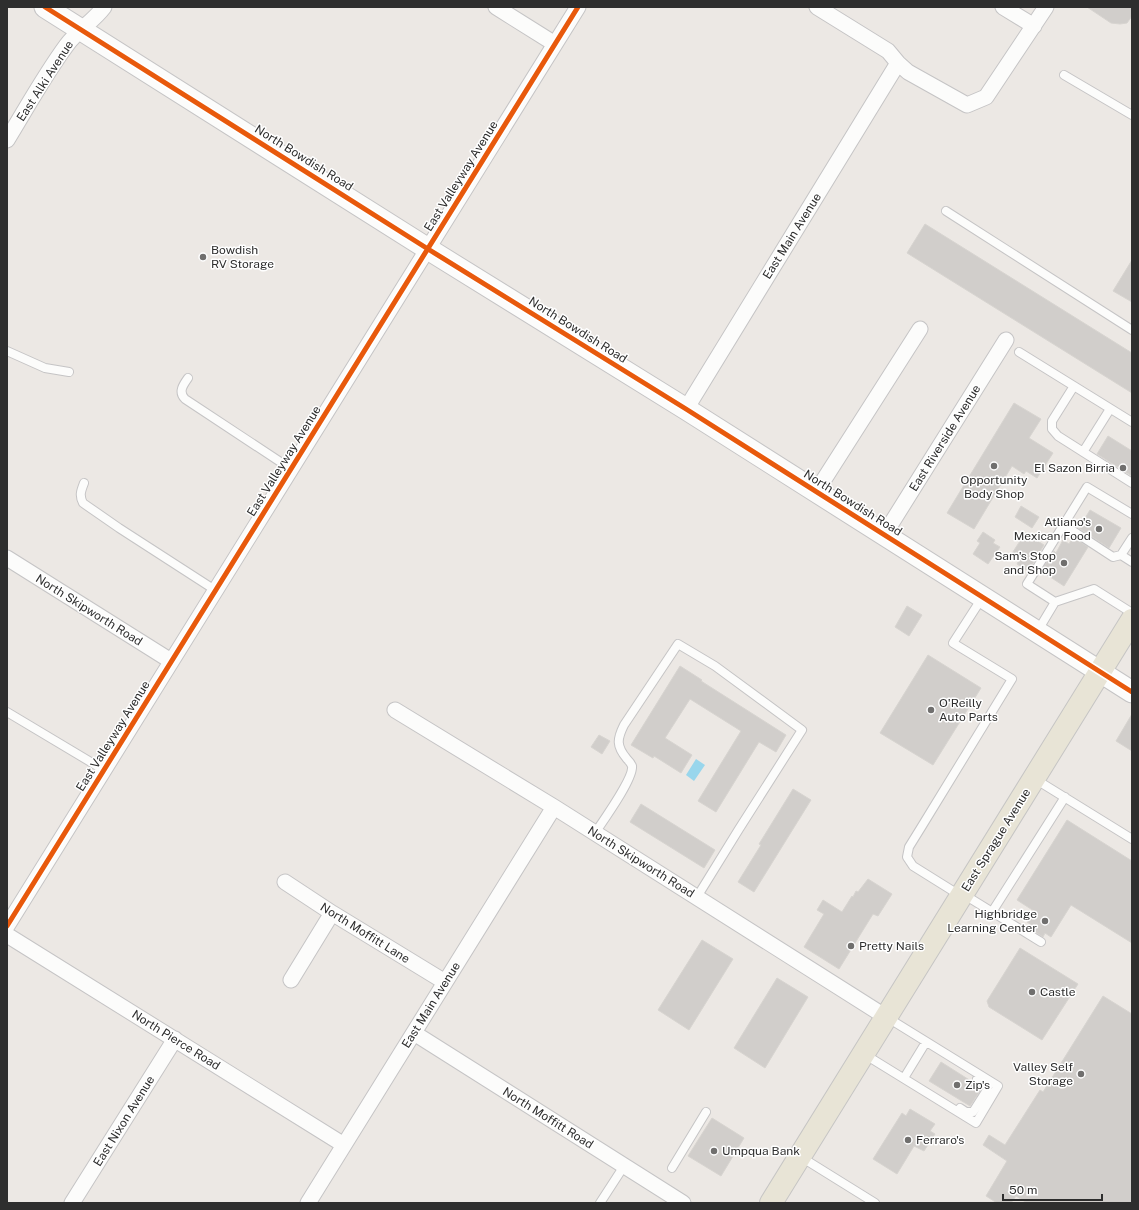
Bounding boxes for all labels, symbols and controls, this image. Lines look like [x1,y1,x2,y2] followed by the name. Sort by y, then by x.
[14,38,76,124] street label: East Alki Avenue
[421,118,501,234] street label: East Valleyway Avenue
[252,122,356,194] street label: North Bowdish Road
[760,190,824,282] street label: East Main Avenue
[211,243,274,271] place label: Bowdish RV Storage
[198,252,208,262] marker: Bowdish RV Storage
[526,294,630,366] street label: North Bowdish Road
[906,382,984,494] street label: East Riverside Avenue
[244,403,324,519] street label: East Valleyway Avenue
[989,461,999,471] marker: Opportunity Body Shop
[1034,461,1115,475] place label: El Sazon Birria
[1118,463,1128,473] marker: El Sazon Birria
[801,467,905,539] street label: North Bowdish Road
[961,473,1028,501] place label: Opportunity Body Shop
[1014,515,1091,543] place label: Atliano's Mexican Food
[1094,524,1104,534] marker: Atliano's Mexican Food
[994,549,1056,577] place label: Sam's Stop and Shop
[1059,558,1069,568] marker: Sam's Stop and Shop
[33,571,145,649] street label: North Skipworth Road
[73,678,153,794] street label: East Valleyway Avenue
[939,696,998,724] place label: O'Reilly Auto Parts
[926,705,936,715] marker: O'Reilly Auto Parts
[959,786,1034,894] street label: East Sprague Avenue
[585,823,697,901] street label: North Skipworth Road
[318,900,412,966] street label: North Moffitt Lane
[947,907,1037,935] place label: Highbridge Learning Center
[1040,916,1050,926] marker: Highbridge Learning Center
[859,939,924,953] place label: Pretty Nails
[846,941,856,951] marker: Pretty Nails
[399,959,463,1051] street label: East Main Avenue
[1040,985,1076,999] place label: Castle
[1027,987,1037,997] marker: Castle
[129,1007,223,1073] street label: North Pierce Road
[1013,1060,1073,1088] place label: Valley Self Storage
[1076,1069,1086,1079] marker: Valley Self Storage
[91,1073,158,1169] street label: East Nixon Avenue
[965,1078,990,1092] place label: Zip's
[952,1080,962,1090] marker: Zip's
[500,1084,596,1152] street label: North Moffitt Road
[916,1133,964,1147] place label: Ferraro's
[903,1135,913,1145] marker: Ferraro's
[722,1144,800,1158] place label: Umpqua Bank
[709,1146,719,1156] marker: Umpqua Bank
[1003,1176,1102,1202] scale bar
[1009,1183,1037,1197] text: 50 m

